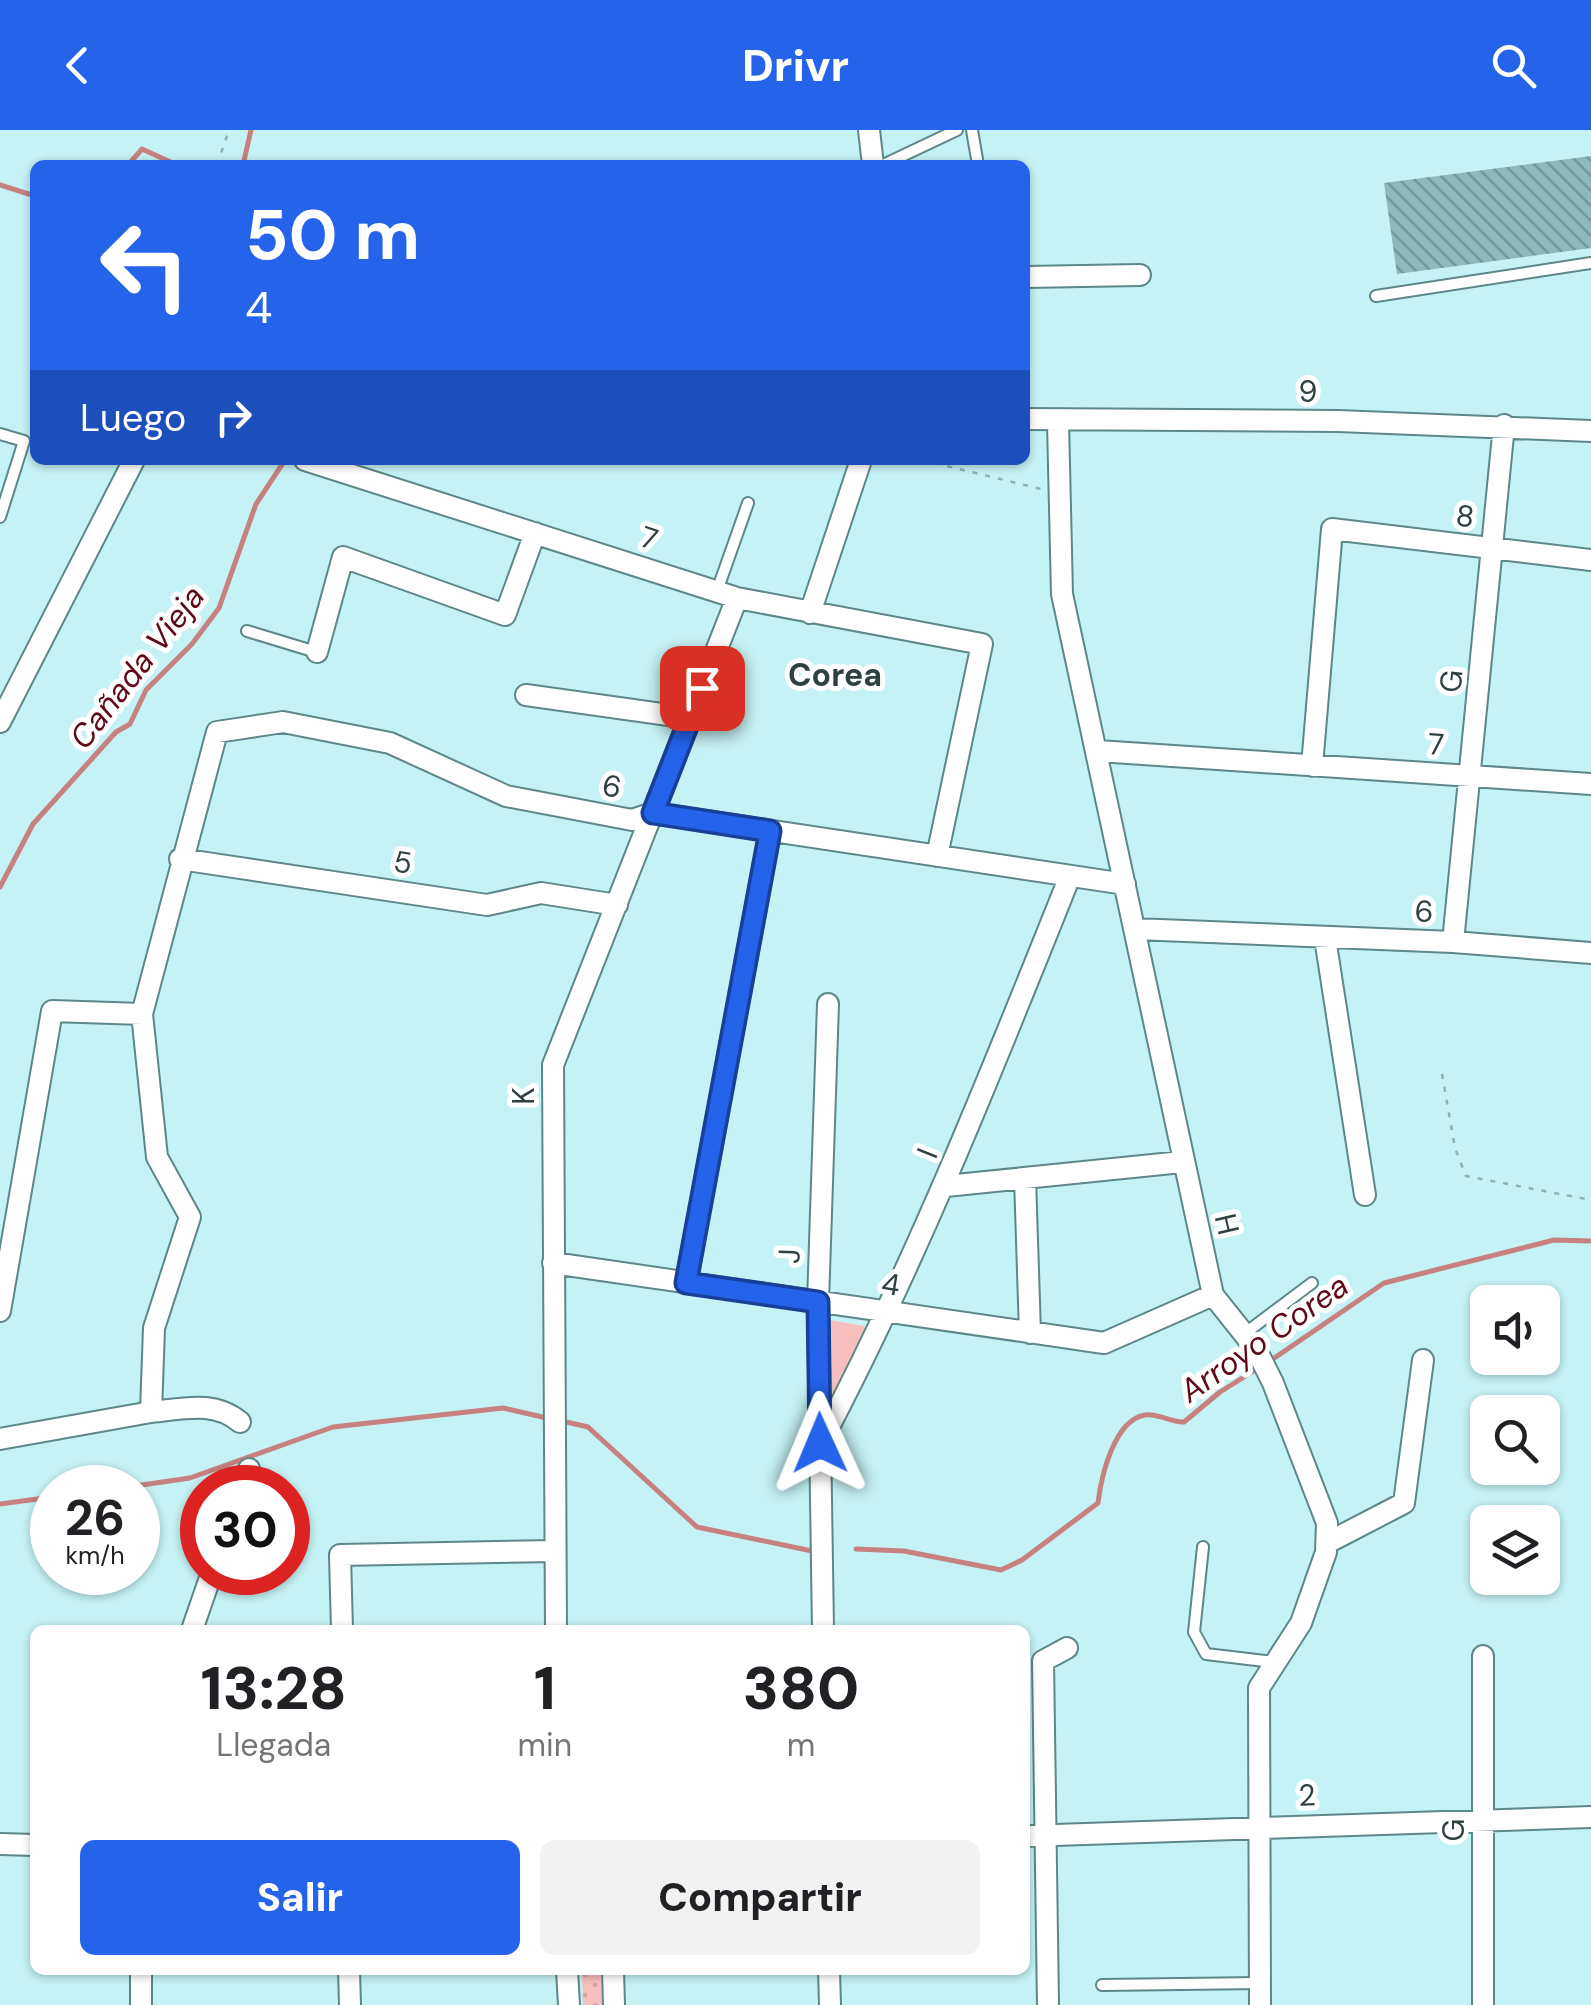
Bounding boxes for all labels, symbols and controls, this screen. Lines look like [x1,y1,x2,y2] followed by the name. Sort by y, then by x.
[742,36,849,95] text: Drivr
[50,38,105,93] icon: back
[1486,38,1541,93] icon: search
[245,190,420,281] text: 50 m
[80,200,210,330] icon: left
[245,278,272,337] text: 4
[1299,372,1317,411] street label: 9
[206,390,261,445] icon: right
[80,393,186,443] text: Luego
[1454,496,1476,536] street label: 8
[635,517,663,559] street label: 7
[60,577,214,757] water label: Cañada Vieja
[660,646,745,731] pin
[788,654,882,696] district label: Corea
[675,661,730,716] icon: arrive
[1430,668,1472,694] street label: G
[1427,724,1445,764] street label: 7
[599,765,625,807] street label: 6
[391,841,415,883] street label: 5
[1414,891,1434,931] street label: 6
[504,1087,543,1105] street label: K
[908,1142,946,1164] street label: I
[1206,1210,1248,1238] street label: H
[769,1248,809,1264] street label: J
[879,1263,903,1305] street label: 4
[1170,1264,1357,1412] water label: Arroyo Corea
[1470,1285,1560,1595] map controls
[1470,1285,1560,1375] button: sound
[768,1391,872,1495] position arrow
[1470,1395,1560,1485] button: search
[180,1465,310,1595] speed limit sign: 30
[65,1485,125,1551] text: 26
[1470,1505,1560,1595] button: layers
[65,1539,125,1572] text: km/h
[201,1649,347,1728] text: 13:28
[534,1649,556,1728] text: 1
[743,1649,859,1728] text: 380
[216,1724,331,1766] text: Llegada
[518,1724,572,1766] text: min
[787,1724,815,1766] text: m
[1298,1775,1316,1815] street label: 2
[1434,1819,1473,1841] street label: G
[80,1840,520,1955] button: Salir
[540,1840,980,1955] button: Compartir

